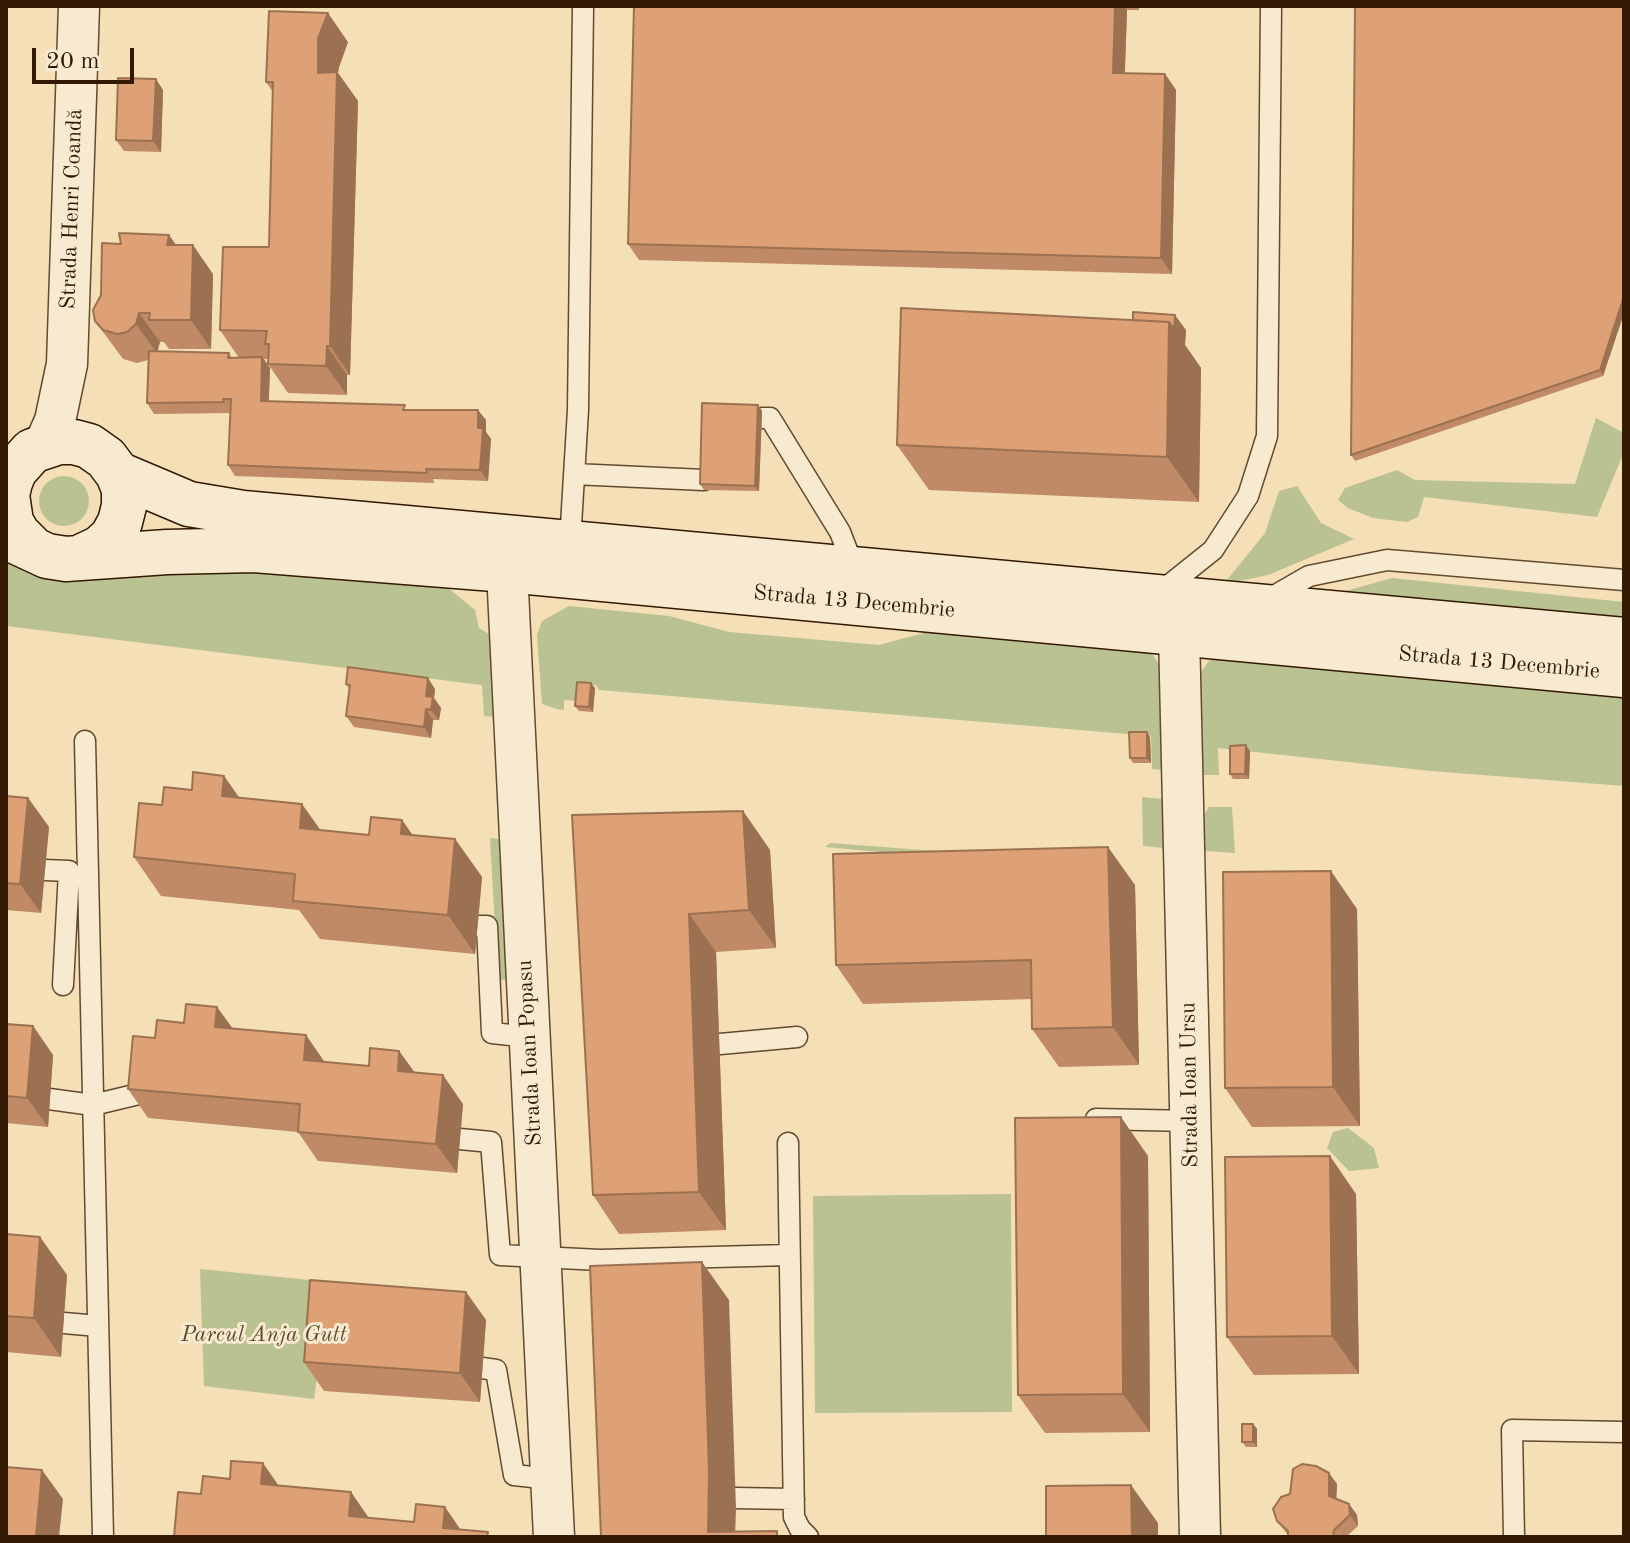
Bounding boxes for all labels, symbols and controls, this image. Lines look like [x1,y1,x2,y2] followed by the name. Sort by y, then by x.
[36,32,138,82] scale bar
[46,50,100,74] text: 20 m
[55,108,89,310] street label: Strada Henri Coandă
[752,580,956,624] street label: Strada 13 Decembrie
[1397,641,1601,685] street label: Strada 13 Decembrie
[512,959,548,1147] street label: Strada Ioan Popasu
[1175,1002,1205,1168] street label: Strada Ioan Ursu
[181,1322,347,1348] park label: Parcul Anja Gutt

